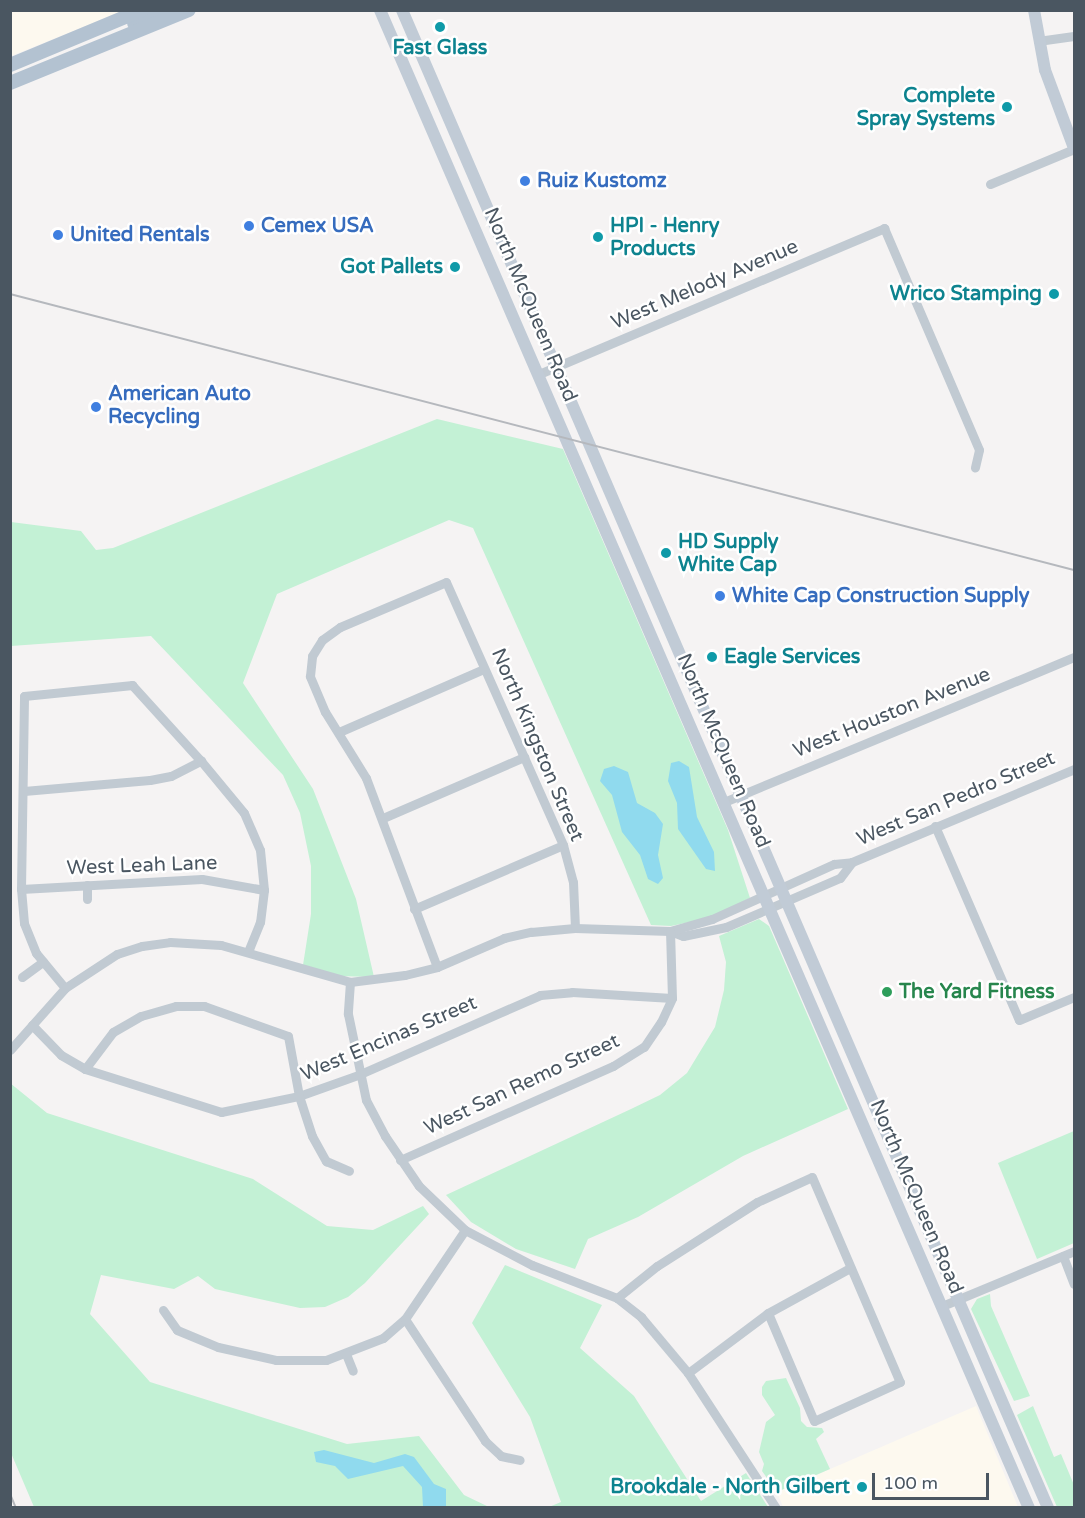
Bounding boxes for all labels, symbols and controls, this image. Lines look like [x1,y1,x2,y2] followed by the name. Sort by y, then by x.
[433,20,447,34] marker: Fast Glass
[393,36,487,60] place label: Fast Glass
[857,84,995,131] place label: Complete Spray Systems
[1000,100,1014,114] marker: Complete Spray Systems
[537,169,667,193] place label: Ruiz Kustomz
[518,174,532,188] marker: Ruiz Kustomz
[478,204,582,406] street label: North McQueen Road
[261,214,374,238] place label: Cemex USA
[610,214,720,261] place label: HPI - Henry Products
[242,219,256,233] marker: Cemex USA
[70,223,210,247] place label: United Rentals
[51,228,65,242] marker: United Rentals
[591,230,605,244] marker: HPI - Henry Products
[608,235,802,335] street label: West Melody Avenue
[340,255,443,279] place label: Got Pallets
[448,260,462,274] marker: Got Pallets
[890,282,1042,306] place label: Wrico Stamping
[1047,287,1061,301] marker: Wrico Stamping
[108,383,251,430] place label: American Auto Recycling
[89,400,103,414] marker: American Auto Recycling
[678,530,779,577] place label: HD Supply White Cap
[659,546,673,560] marker: HD Supply White Cap
[732,584,1029,608] place label: White Cap Construction Supply
[713,589,727,603] marker: White Cap Construction Supply
[485,645,589,845] street label: North Kingston Street
[724,645,860,669] place label: Eagle Services
[671,650,775,852] street label: North McQueen Road
[705,650,719,664] marker: Eagle Services
[790,662,994,764] street label: West Houston Avenue
[853,746,1059,852] street label: West San Pedro Street
[66,851,218,881] street label: West Leah Lane
[899,980,1055,1004] place label: The Yard Fitness
[880,985,894,999] marker: The Yard Fitness
[297,991,481,1087] street label: West Encinas Street
[421,1029,623,1141] street label: West San Remo Street
[864,1096,968,1298] street label: North McQueen Road
[875,1461,992,1499] scale bar
[883,1472,938,1494] text: 100 m
[610,1475,850,1499] place label: Brookdale - North Gilbert
[855,1480,869,1494] marker: Brookdale - North Gilbert

